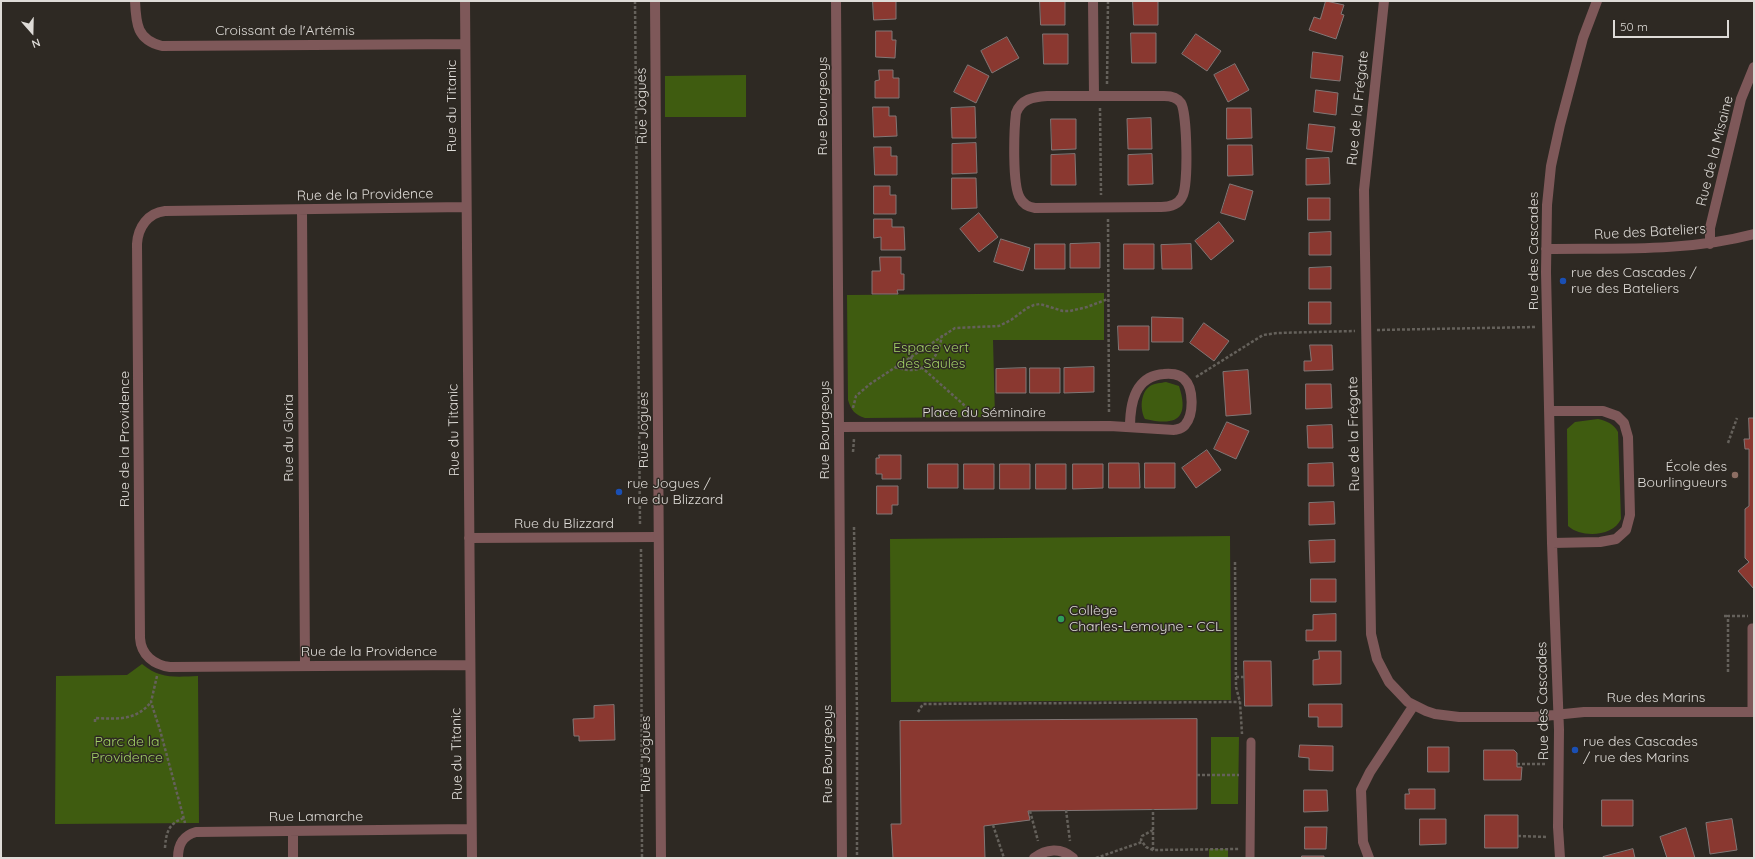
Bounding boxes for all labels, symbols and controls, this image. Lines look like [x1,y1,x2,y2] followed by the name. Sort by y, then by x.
[12,12,52,52] north arrow
[1615,12,1731,38] scale bar
[1620,19,1648,34] text: 50 m
[215,23,355,39] street label: Croissant de l'Artémis
[30,35,42,51] text: N
[1344,50,1372,166] street label: Rue de la Frégate
[815,57,831,155] street label: Rue Bourgeoys
[444,60,460,152] street label: Rue du Titanic
[633,68,651,144] street label: Rue Jogues
[1693,94,1737,208] street label: Rue de la Misaine
[297,185,433,205] street label: Rue de la Providence
[1526,192,1542,310] street label: Rue des Cascades
[1594,221,1706,243] street label: Rue des Bateliers
[1571,265,1697,298] place label: rue des Cascades / rue des Bateliers
[1558,276,1568,286] marker: rue des Cascades / rue des Bateliers
[893,340,969,372] park label: Espace vert des Saules
[117,371,133,507] street label: Rue de la Providence
[1345,376,1363,492] street label: Rue de la Frégate
[817,381,833,479] street label: Rue Bourgeoys
[445,384,463,476] street label: Rue du Titanic
[636,392,652,468] street label: Rue Jogues
[281,394,297,482] street label: Rue du Gloria
[922,405,1046,421] street label: Place du Séminaire
[1637,459,1727,492] place label: École des Bourlingueurs
[1730,470,1740,480] marker: École des Bourlingueurs
[627,476,723,508] place label: rue Jogues / rue du Blizzard
[614,487,624,497] marker: rue Jogues / rue du Blizzard
[514,516,614,532] street label: Rue du Blizzard
[1069,603,1222,636] place label: Collège Charles-Lemoyne - CCL
[1056,614,1066,624] marker: Collège Charles-Lemoyne - CCL
[1534,642,1552,760] street label: Rue des Cascades
[301,644,437,660] street label: Rue de la Providence
[1607,690,1705,706] street label: Rue des Marins
[820,705,836,803] street label: Rue Bourgeoys
[448,708,466,800] street label: Rue du Titanic
[638,716,654,792] street label: Rue Jogues
[91,734,163,766] park label: Parc de la Providence
[1583,734,1698,766] place label: rue des Cascades / rue des Marins
[1570,745,1580,755] marker: rue des Cascades / rue des Marins
[269,809,363,825] street label: Rue Lamarche

